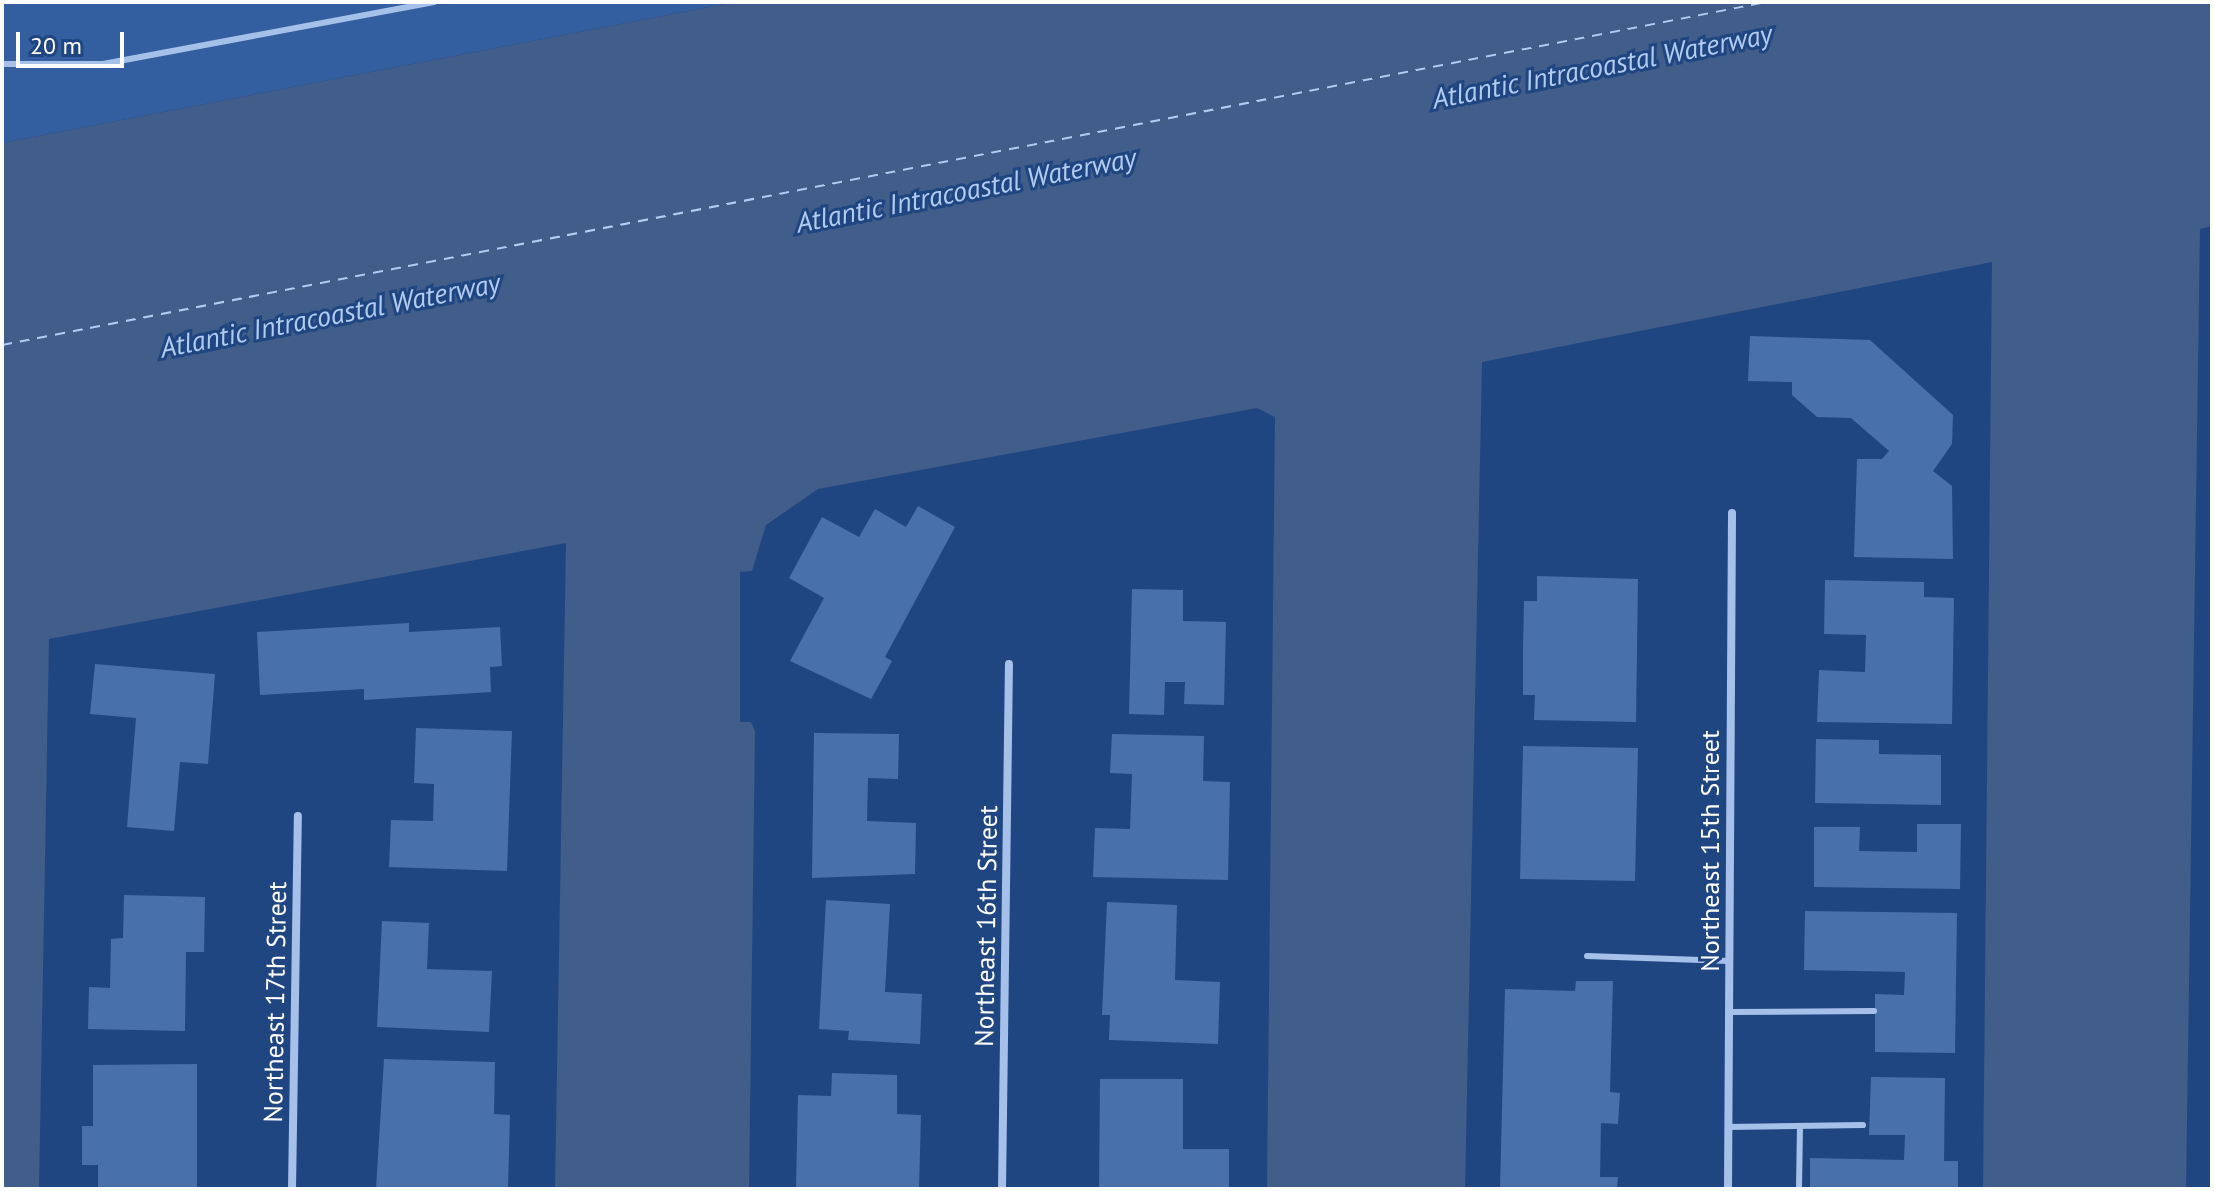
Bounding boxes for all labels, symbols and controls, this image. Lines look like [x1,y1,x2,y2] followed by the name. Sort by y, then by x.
[20,16,128,66] scale bar
[1428,16,1776,116] water label: Atlantic Intracoastal Waterway
[30,30,82,61] text: 20 m
[792,140,1140,240] water label: Atlantic Intracoastal Waterway
[156,265,504,365] water label: Atlantic Intracoastal Waterway
[1694,730,1726,972] street label: Northeast 15th Street
[968,805,1004,1047] street label: Northeast 16th Street
[257,881,293,1123] street label: Northeast 17th Street

